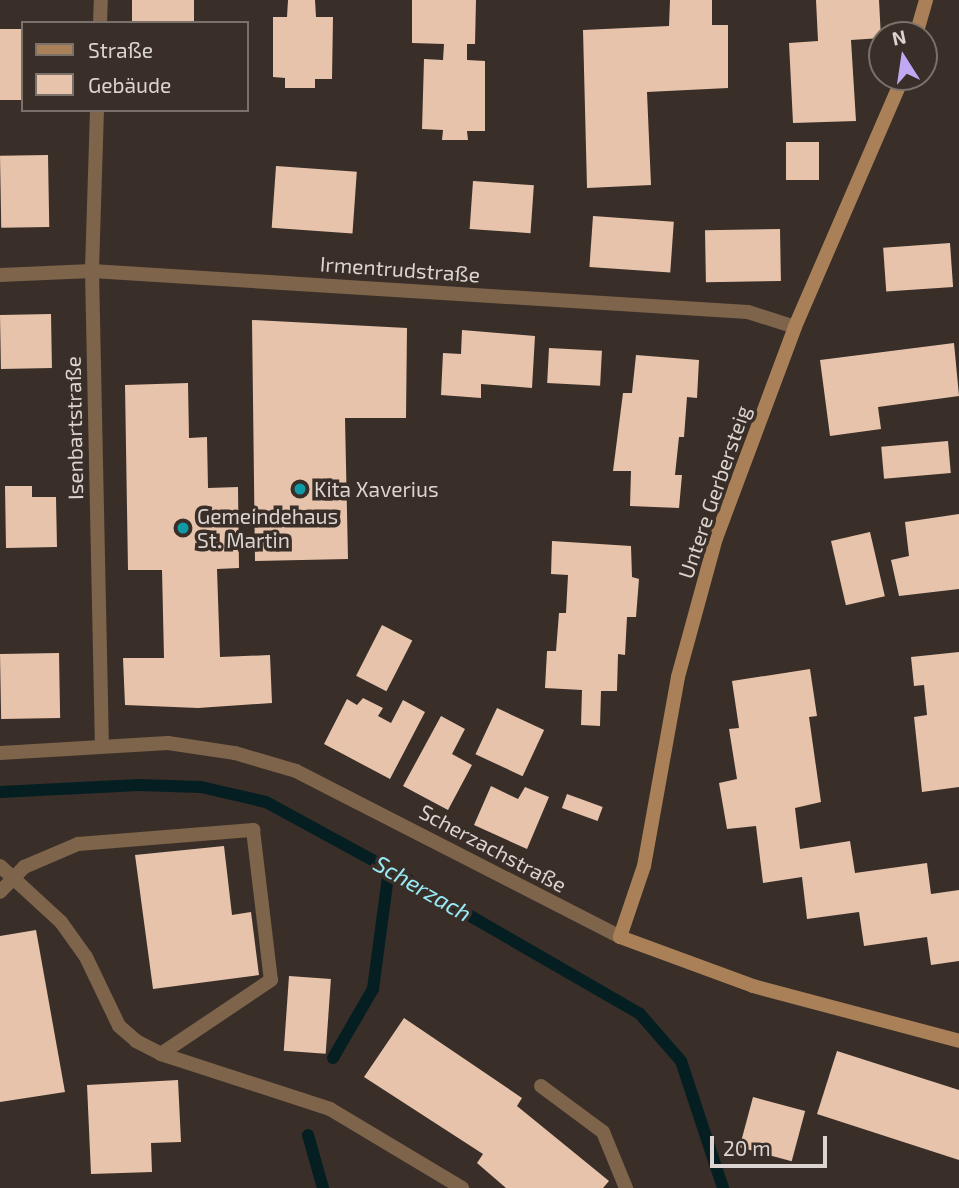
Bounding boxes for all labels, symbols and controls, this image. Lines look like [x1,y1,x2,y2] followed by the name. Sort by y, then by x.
[21,21,248,112] legend
[868,21,938,91] north arrow
[890,24,908,50] text: N
[88,37,153,62] text: Straße
[88,72,171,97] text: Gebäude
[319,251,481,287] street label: Irmentrudstraße
[60,356,88,500] street label: Isenbartstraße
[673,402,755,582] street label: Untere Gerbersteig
[314,476,439,502] place label: Kita Xaverius
[292,481,308,497] marker: Kita Xaverius
[197,503,338,553] place label: Gemeindehaus St. Martin
[175,520,191,536] marker: Gemeindehaus St. Martin
[415,799,571,897] street label: Scherzachstraße
[369,849,477,927] water label: Scherzach
[714,1122,831,1166] scale bar
[723,1135,771,1160] text: 20 m

